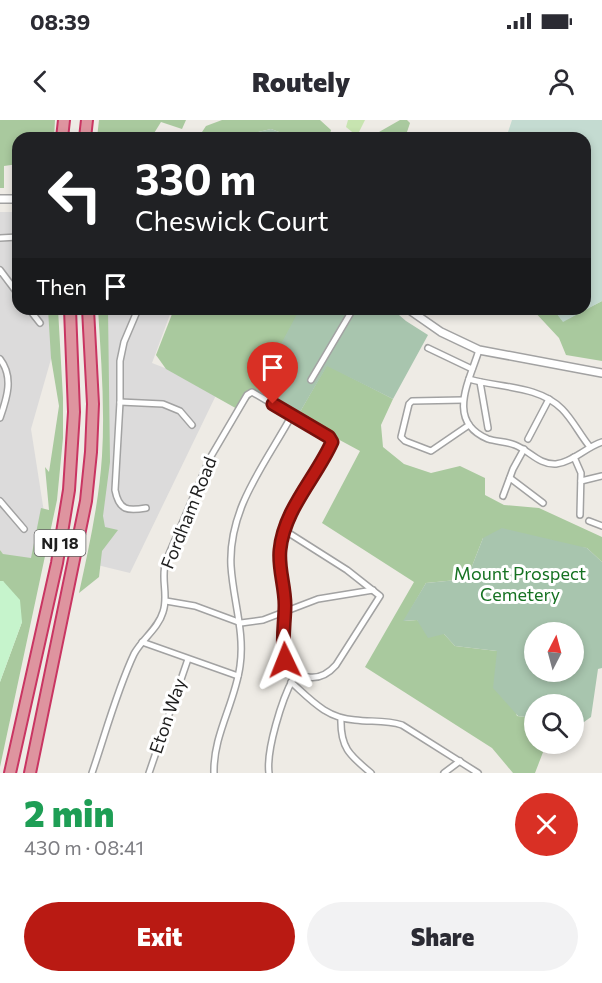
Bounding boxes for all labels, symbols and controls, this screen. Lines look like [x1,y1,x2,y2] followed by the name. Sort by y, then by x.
[30,8,90,35] text: 08:39
[24,65,57,98] icon: back
[252,65,350,98] text: Routely
[545,65,578,98] icon: person
[135,152,256,204] text: 330 m
[36,156,114,234] icon: left
[135,204,329,237] text: Cheswick Court
[99,270,132,303] icon: arrive
[36,273,87,300] text: Then
[247,342,298,404] pin
[256,351,289,384] icon: arrive
[156,453,221,572] street label: Fordham Road
[34,530,86,556] road number: NJ 18
[454,562,586,605] park label: Mount Prospect Cemetery
[524,622,584,682] north arrow
[524,622,584,754] map controls
[253,628,317,692] position arrow
[144,675,190,756] street label: Eton Way
[524,694,584,754] button: search
[24,790,114,834] text: 2 min
[515,793,578,856] button: close
[24,835,144,859] text: 430 m · 08:41
[24,902,295,971] button: Exit
[307,902,578,971] button: Share

